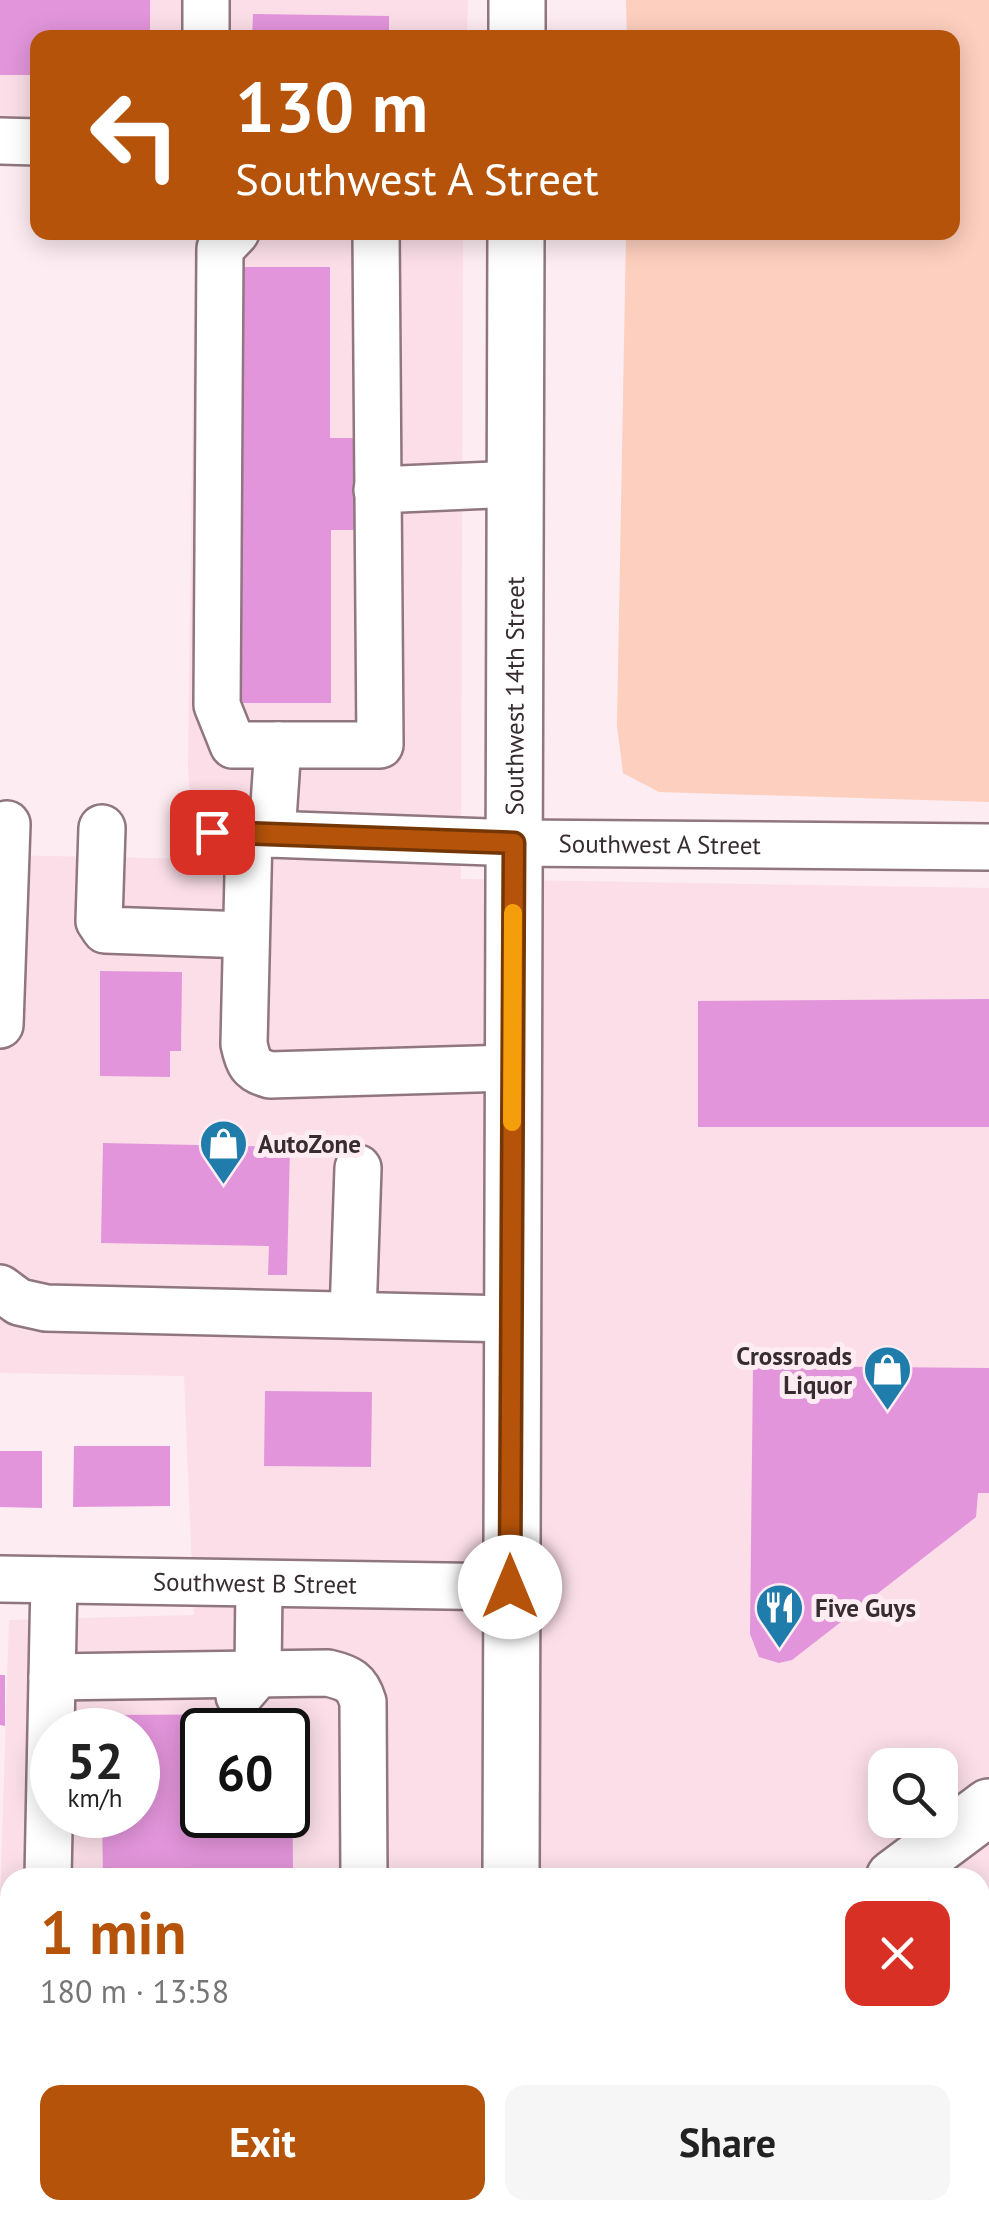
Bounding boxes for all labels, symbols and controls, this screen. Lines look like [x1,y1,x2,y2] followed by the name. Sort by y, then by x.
[235,61,428,151] text: 130 m
[70,70,200,200] icon: left
[235,149,599,207] text: Southwest A Street
[498,576,531,816] street label: Southwest 14th Street
[170,790,255,875] pin
[185,805,240,860] icon: arrive
[559,827,762,861] street label: Southwest A Street
[197,1118,249,1186] shop icon: AutoZone
[258,1128,361,1160] place label: AutoZone
[736,1340,852,1401] place label: Crossroads Liquor
[861,1344,913,1412] shop icon: Crossroads Liquor
[458,1535,562,1639] position arrow
[153,1565,358,1601] street label: Southwest B Street
[754,1582,806,1650] restaurant icon: Five Guys
[815,1592,916,1624] place label: Five Guys
[180,1708,310,1838] speed limit sign: 60
[67,1728,123,1793] text: 52
[868,1748,958,1838] map controls
[868,1748,958,1838] button: search
[68,1782,122,1814] text: km/h
[40,1893,186,1971] text: 1 min
[845,1901,950,2006] button: close
[40,1970,229,2012] text: 180 m · 13:58
[40,2085,485,2200] button: Exit
[505,2085,950,2200] button: Share

